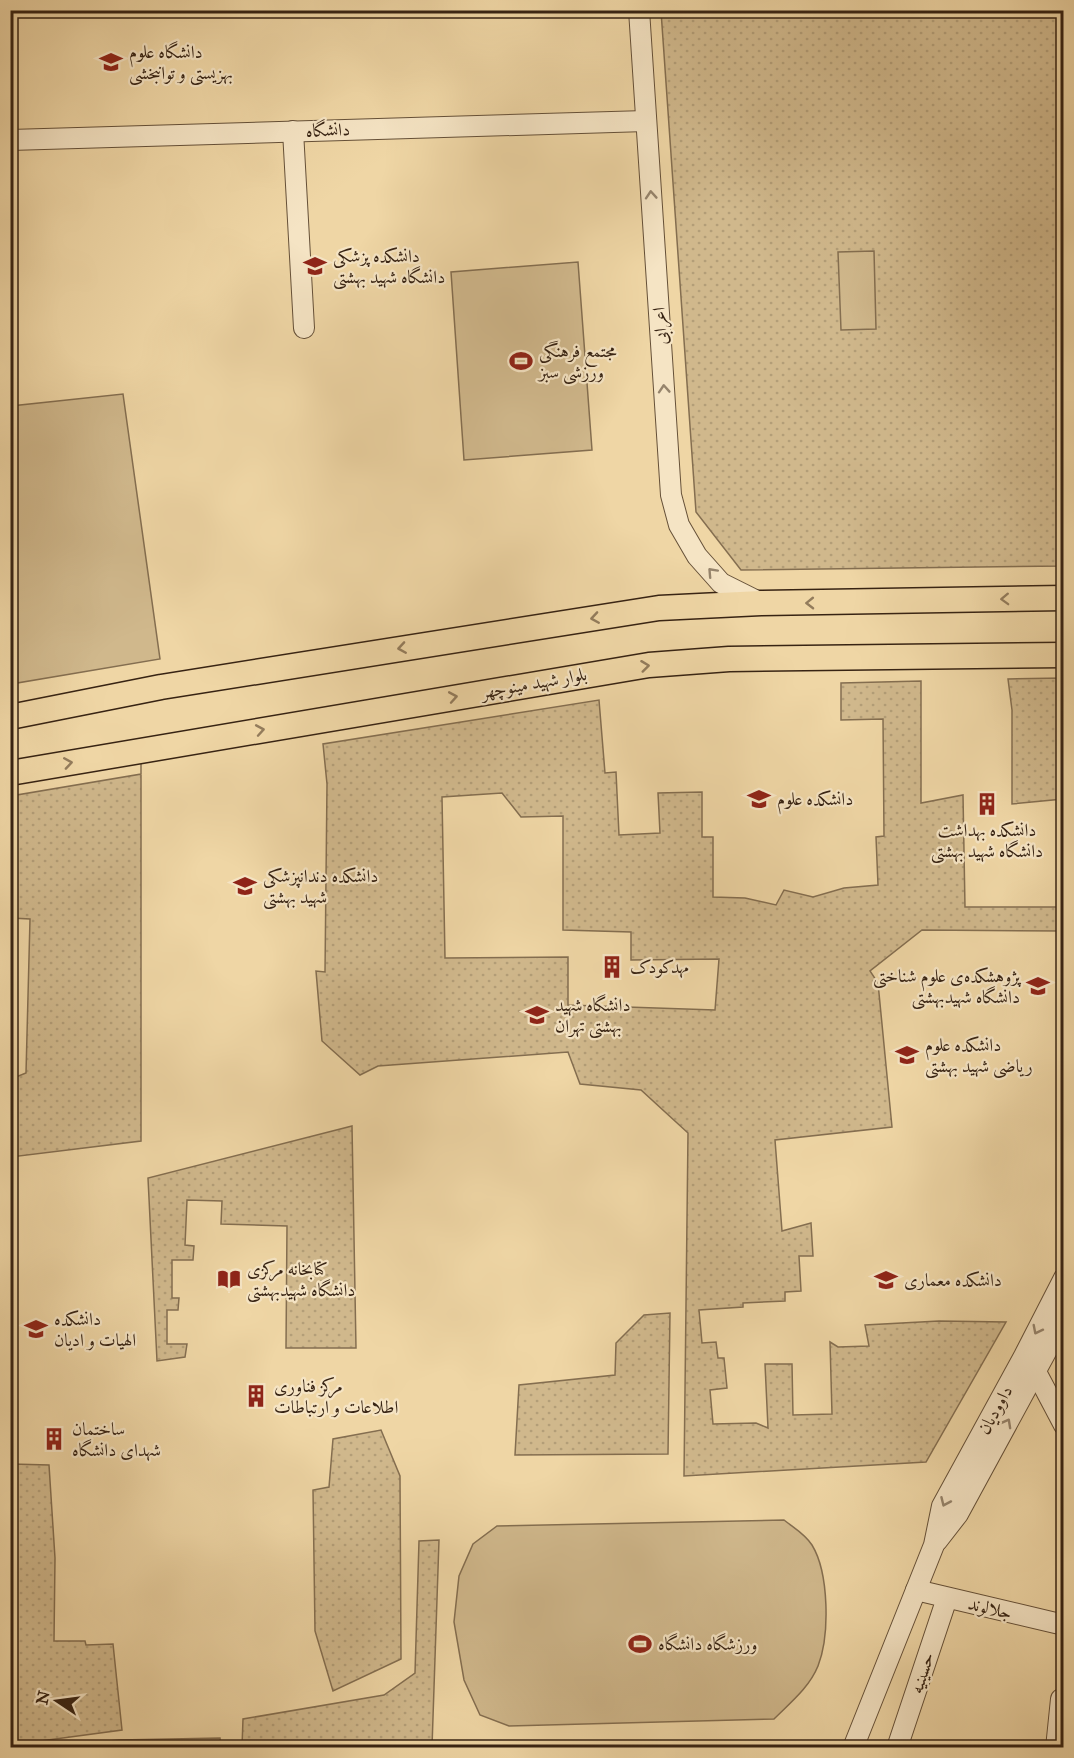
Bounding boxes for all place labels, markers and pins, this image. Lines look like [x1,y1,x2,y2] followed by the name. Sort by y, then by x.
[129,40,233,86] place label: دانشگاه علوم بهزیستی و توانبخشی
[98,49,124,75] school or university icon: دانشگاه علوم بهزیستی و توانبخشی
[333,245,445,290] place label: دانشکده پزشکی دانشگاه شهید بهشتی
[302,253,328,279] school or university icon: دانشکده پزشکی دانشگاه شهید بهشتی
[537,340,617,385] place label: مجتمع فرهنگی ورزشی سبز
[508,348,534,374] sports icon: مجتمع فرهنگی ورزشی سبز
[746,786,772,812] school or university icon: دانشکده علوم
[777,788,853,815] place label: دانشکده علوم
[974,791,1000,817] building icon: دانشکده بهداشت دانشگاه شهید بهشتی
[931,819,1043,864] place label: دانشکده بهداشت دانشگاه شهید بهشتی
[263,865,378,910] place label: دانشکده دندانپزشکی شهید بهشتی
[232,873,258,899] school or university icon: دانشکده دندانپزشکی شهید بهشتی
[599,954,625,980] building icon: مهدکودک
[630,956,689,979] place label: مهدکودک
[873,965,1022,1010] place label: پژوهشکده‌ی علوم شناختی دانشگاه شهیدبهشتی
[1025,973,1051,999] school or university icon: پژوهشکده‌ی علوم شناختی دانشگاه شهیدبهشتی
[555,993,631,1039] place label: دانشگاه شهید بهشتی تهران
[524,1002,550,1028] school or university icon: دانشگاه شهید بهشتی تهران
[925,1034,1033,1079] place label: دانشکده علوم ریاضی شهید بهشتی
[894,1042,920,1068] school or university icon: دانشکده علوم ریاضی شهید بهشتی
[247,1258,355,1303] place label: کتابخانه مرکزی دانشگاه شهیدبهشتی
[216,1266,242,1292] library icon: کتابخانه مرکزی دانشگاه شهیدبهشتی
[873,1267,899,1293] school or university icon: دانشکده معماری
[904,1269,1002,1291] place label: دانشکده معماری
[54,1308,136,1351] place label: دانشکده الهیات و ادیان
[23,1316,49,1342] school or university icon: دانشکده الهیات و ادیان
[274,1375,398,1418] place label: مرکز فناوری اطلاعات و ارتباطات
[243,1383,269,1409] building icon: مرکز فناوری اطلاعات و ارتباطات
[72,1418,161,1462] place label: ساختمان شهدای دانشگاه
[41,1426,67,1452] building icon: ساختمان شهدای دانشگاه
[627,1631,653,1657] sports icon: ورزشگاه دانشگاه
[658,1632,758,1655] place label: ورزشگاه دانشگاه

